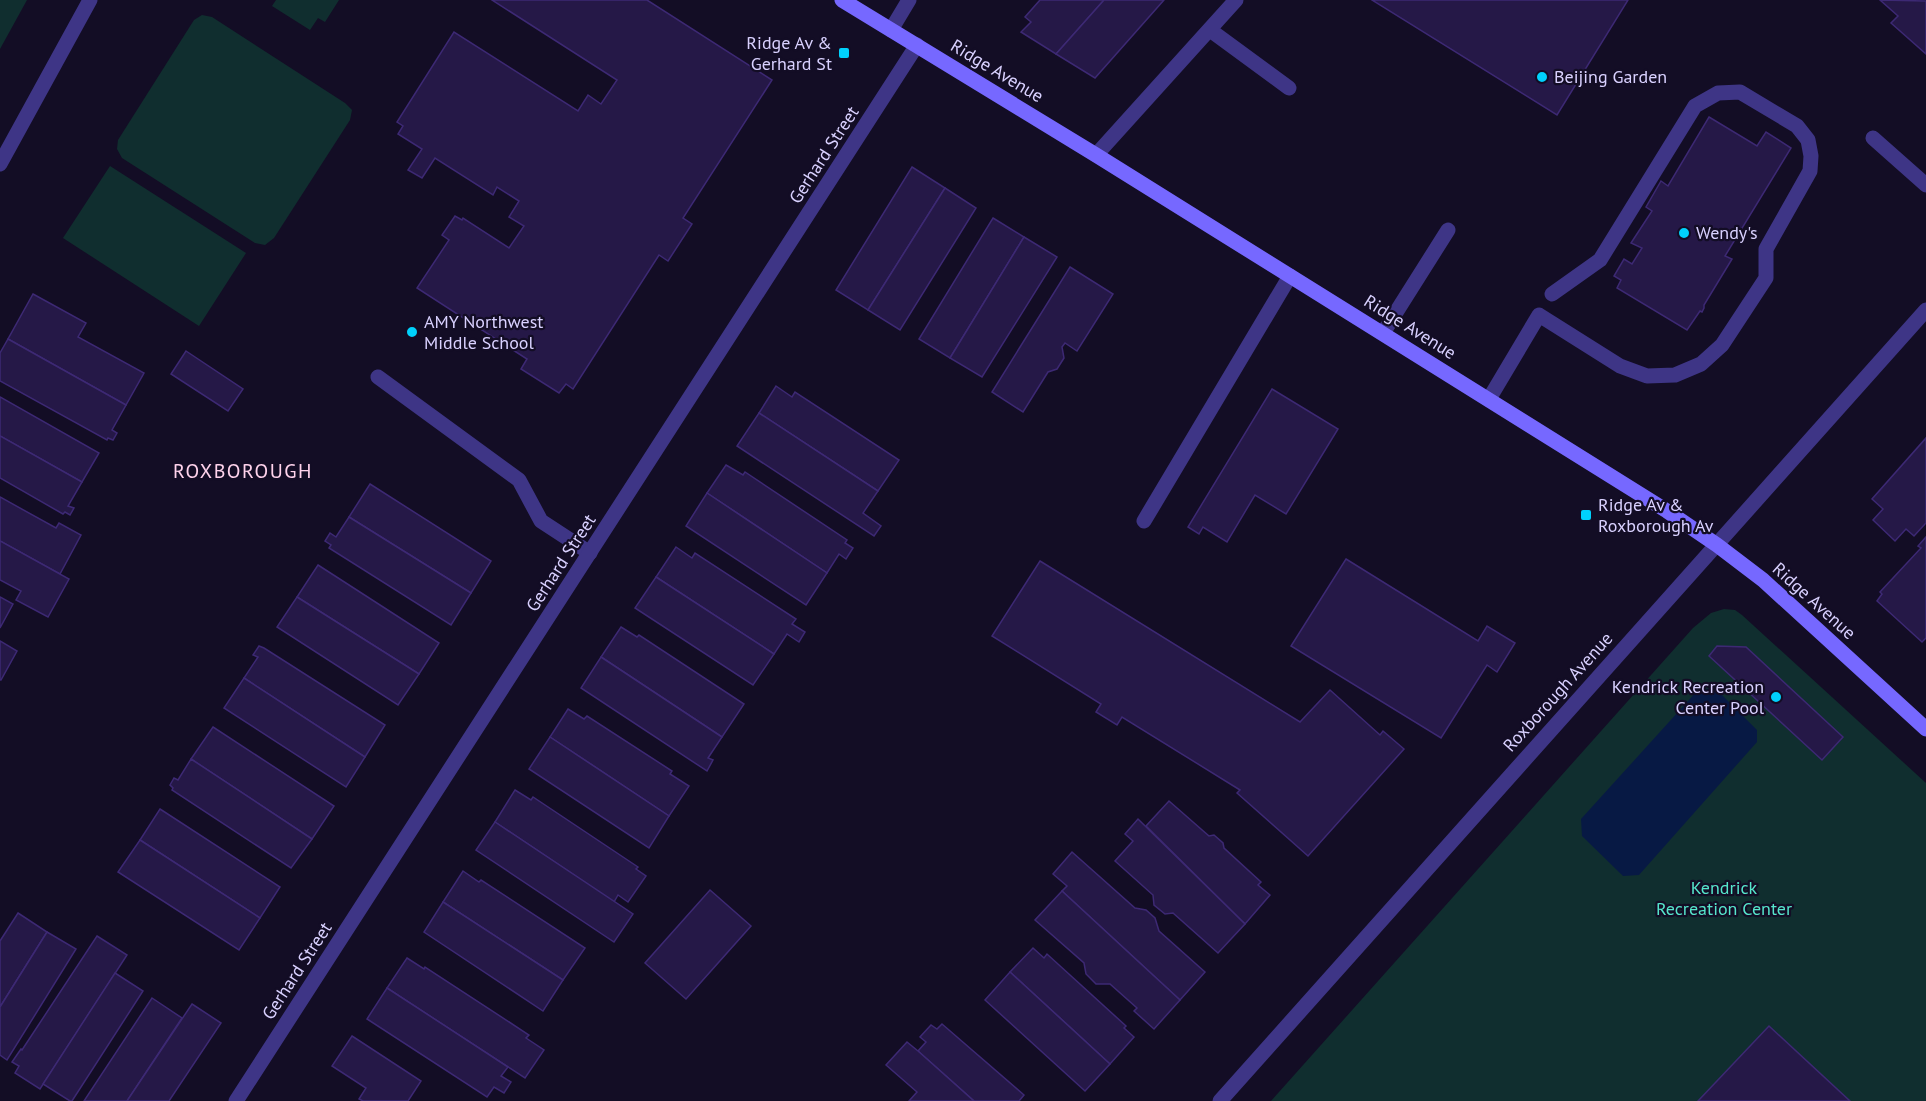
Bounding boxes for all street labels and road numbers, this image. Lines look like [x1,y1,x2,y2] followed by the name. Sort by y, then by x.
[947,34,1048,107] street label: Ridge Avenue
[784,102,864,208] street label: Gerhard Street
[1360,289,1461,364] street label: Ridge Avenue
[521,510,601,616] street label: Gerhard Street
[1768,557,1861,644] street label: Ridge Avenue
[1498,627,1617,756] street label: Roxborough Avenue
[257,918,337,1024] street label: Gerhard Street

